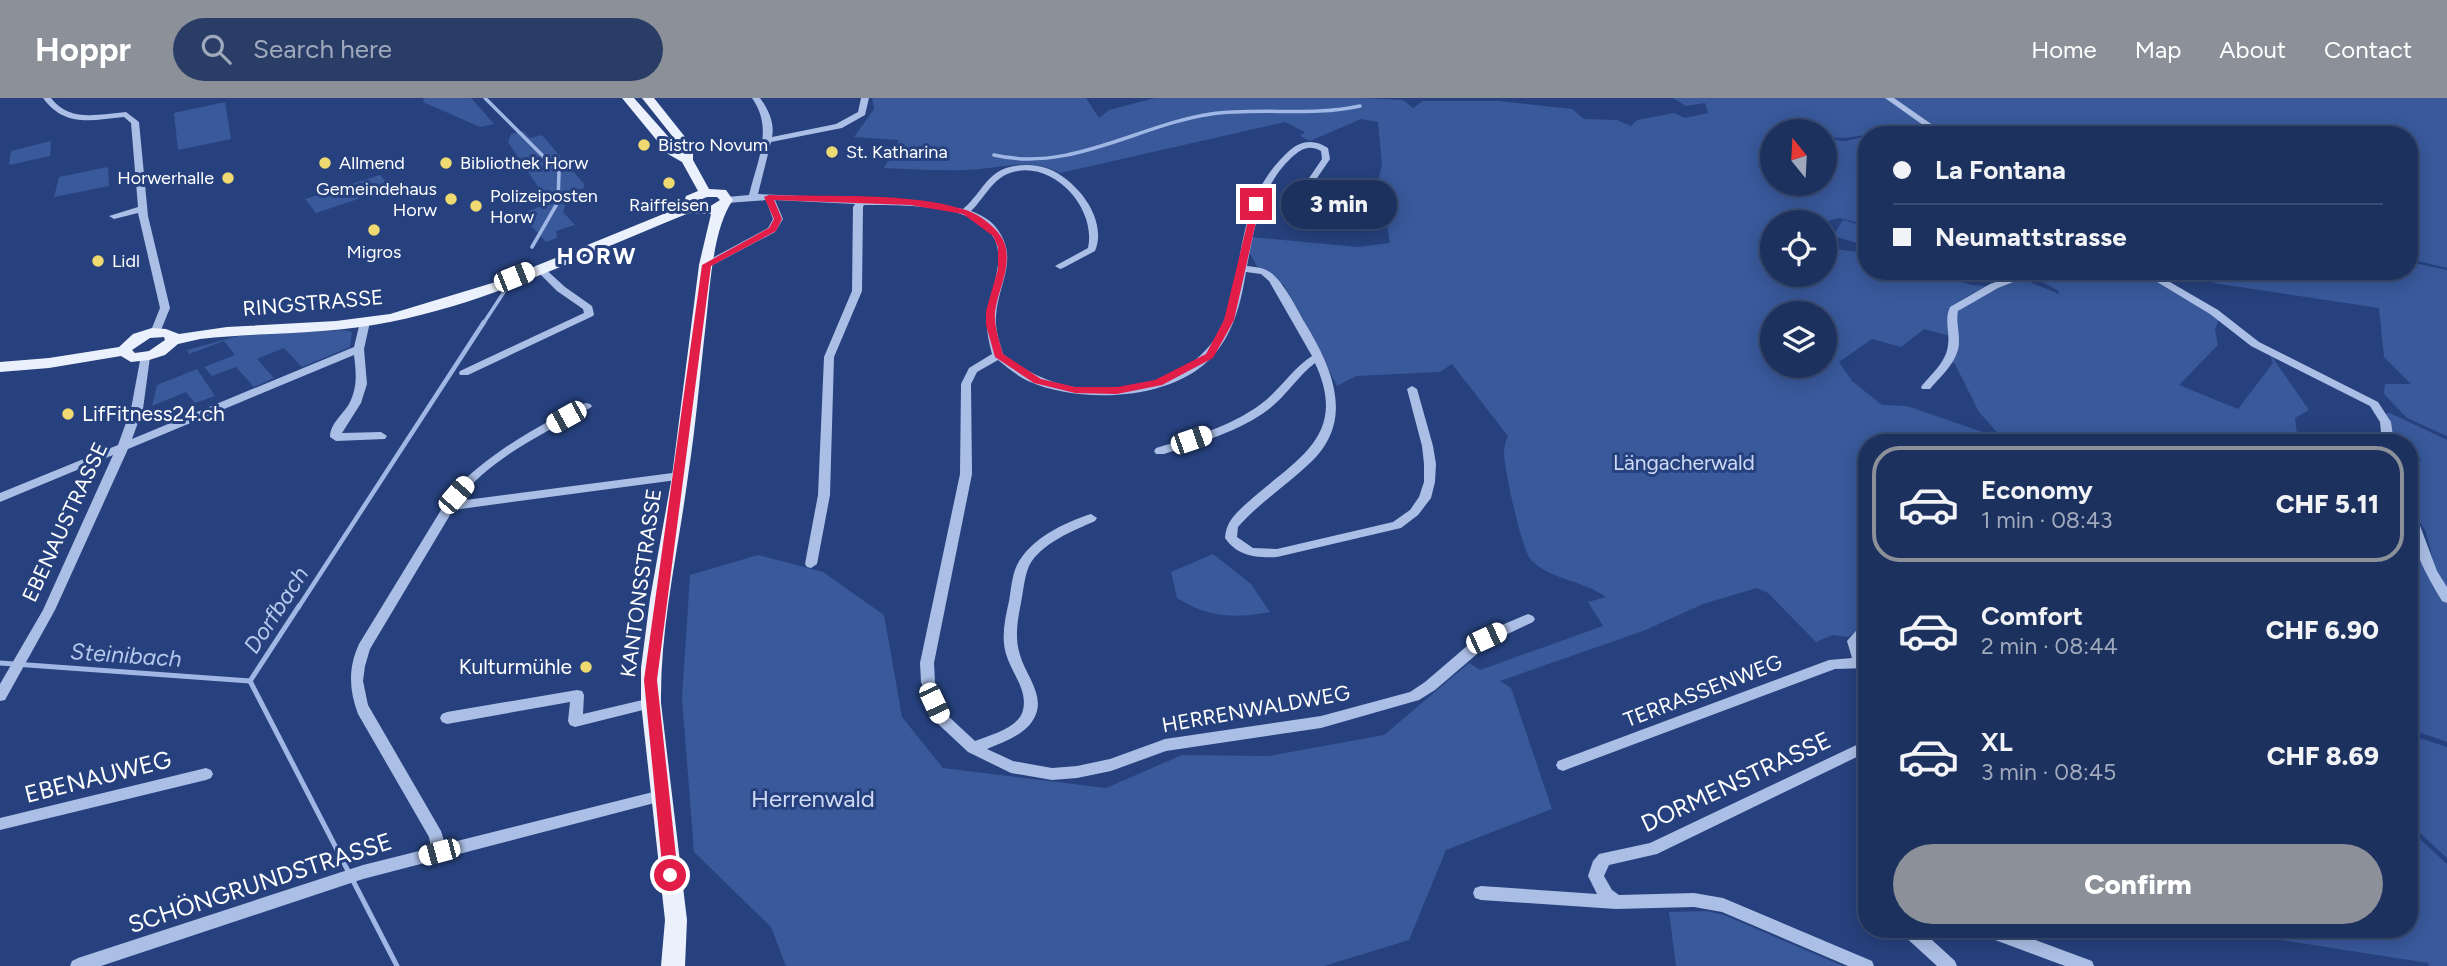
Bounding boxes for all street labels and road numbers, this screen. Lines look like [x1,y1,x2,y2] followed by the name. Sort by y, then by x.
[242,284,384,321] street label: RINGSTRASSE
[17,438,112,606] street label: EBENAUSTRASSE
[615,487,666,679] street label: KANTONSSTRASSE
[1620,649,1786,732] street label: TERRASSENWEG
[1160,680,1352,737] street label: HERRENWALDWEG
[1636,725,1835,838] street label: DORMENSTRASSE
[22,744,174,809] street label: EBENAUWEG
[124,826,395,939] street label: SCHÖNGRUNDSTRASSE

